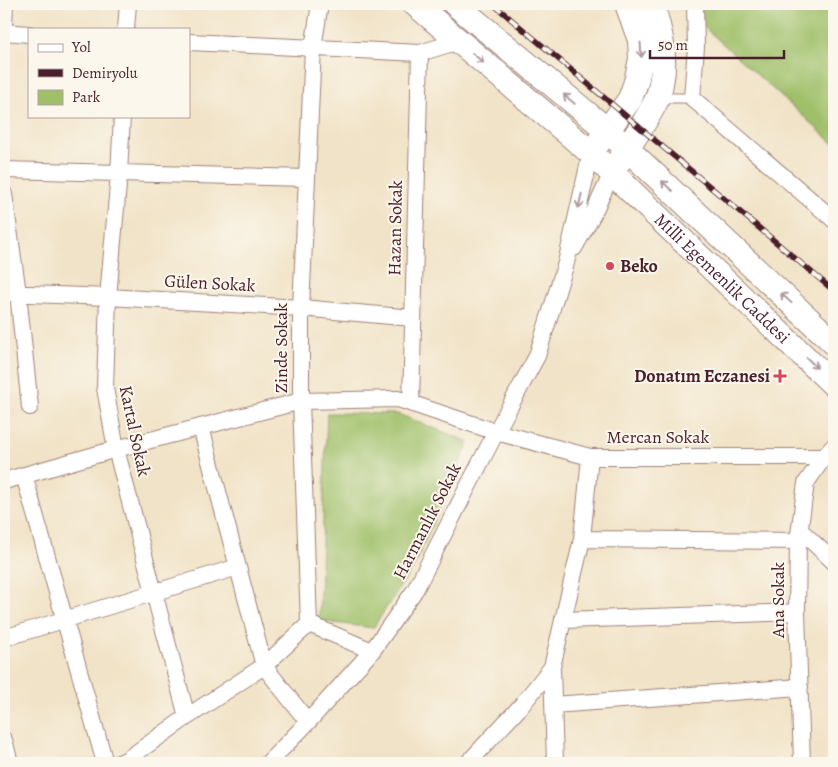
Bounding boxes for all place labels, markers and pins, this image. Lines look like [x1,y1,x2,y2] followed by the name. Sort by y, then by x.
[620,254,658,278] place label: Beko
[604,260,616,272] marker: Beko
[634,364,770,388] place label: Donatım Eczanesi
[774,370,786,382] marker: Donatım Eczanesi

